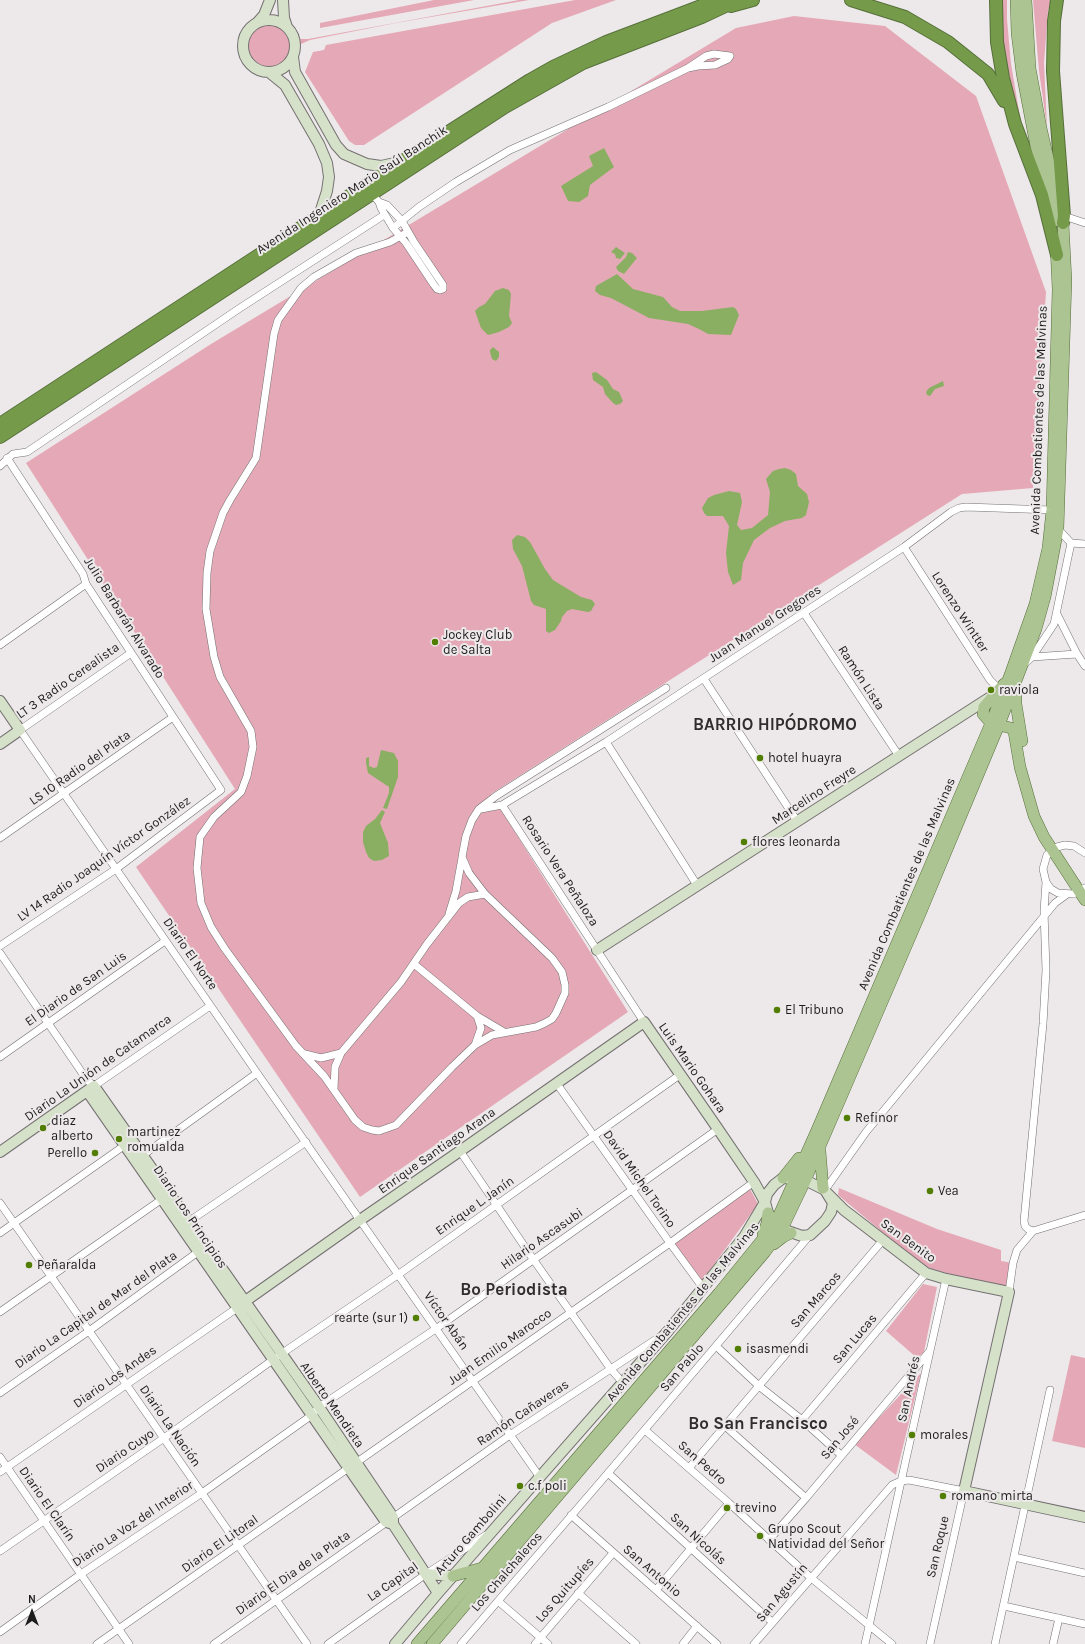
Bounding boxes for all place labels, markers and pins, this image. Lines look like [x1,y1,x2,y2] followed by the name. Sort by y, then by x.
[443,627,512,658] place label: Jockey Club de Salta
[430,637,440,647] marker: Jockey Club de Salta
[999,682,1039,698] place label: raviola
[986,685,996,695] marker: raviola
[768,750,842,766] place label: hotel huayra
[755,753,765,763] marker: hotel huayra
[752,834,840,850] place label: flores leonarda
[739,837,749,847] marker: flores leonarda
[785,1002,844,1018] place label: El Tribuno
[772,1005,782,1015] marker: El Tribuno
[855,1110,898,1126] place label: Refinor
[51,1113,93,1144] place label: diaz alberto
[842,1113,852,1123] marker: Refinor
[38,1123,48,1133] marker: diaz alberto
[127,1124,184,1155] place label: martinez romualda
[114,1134,124,1144] marker: martinez romualda
[47,1145,87,1161] place label: Perello
[90,1148,100,1158] marker: Perello
[938,1183,959,1199] place label: Vea
[925,1186,935,1196] marker: Vea
[37,1257,96,1273] place label: Peñaralda
[24,1260,34,1270] marker: Peñaralda
[334,1310,408,1326] place label: rearte (sur 1)
[411,1313,421,1323] marker: rearte (sur 1)
[746,1341,809,1357] place label: isasmendi
[733,1344,743,1354] marker: isasmendi
[920,1427,968,1443] place label: morales
[907,1430,917,1440] marker: morales
[528,1478,567,1494] place label: c.f poli
[515,1481,525,1491] marker: c.f poli
[951,1488,1033,1504] place label: romano mirta
[938,1491,948,1501] marker: romano mirta
[735,1500,777,1516] place label: trevino
[722,1503,732,1513] marker: trevino
[768,1521,884,1552] place label: Grupo Scout Natividad del Señor
[755,1531,765,1541] marker: Grupo Scout Natividad del Señor

